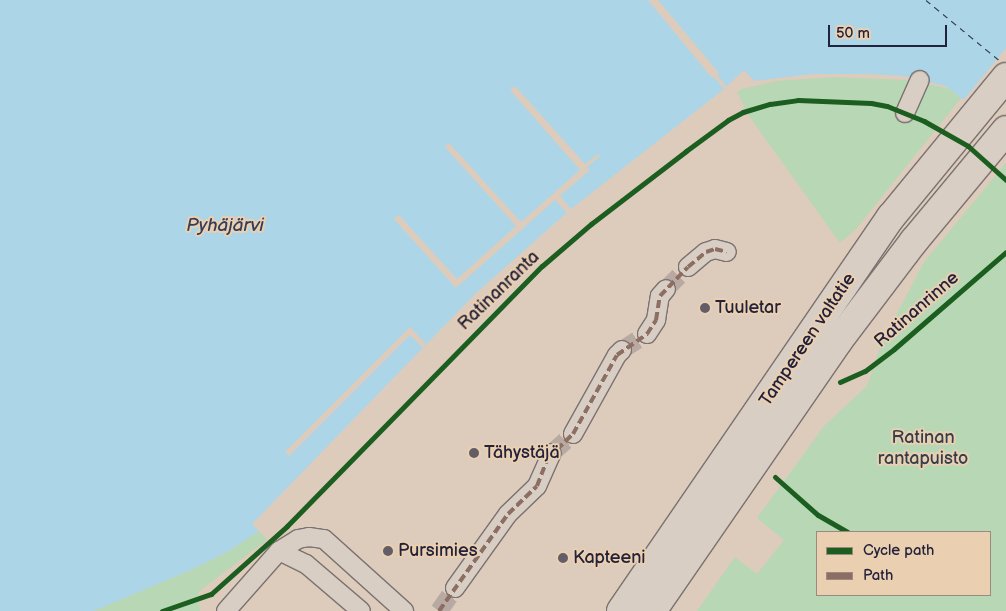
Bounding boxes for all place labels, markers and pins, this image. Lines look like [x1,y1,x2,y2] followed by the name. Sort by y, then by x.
[715,297,781,319] place label: Tuuletar
[699,302,711,314] marker: Tuuletar
[484,442,560,464] place label: Tähystäjä
[468,447,480,459] marker: Tähystäjä
[398,540,478,562] place label: Pursimies
[382,545,394,557] marker: Pursimies
[573,547,646,569] place label: Kapteeni
[557,552,569,564] marker: Kapteeni

